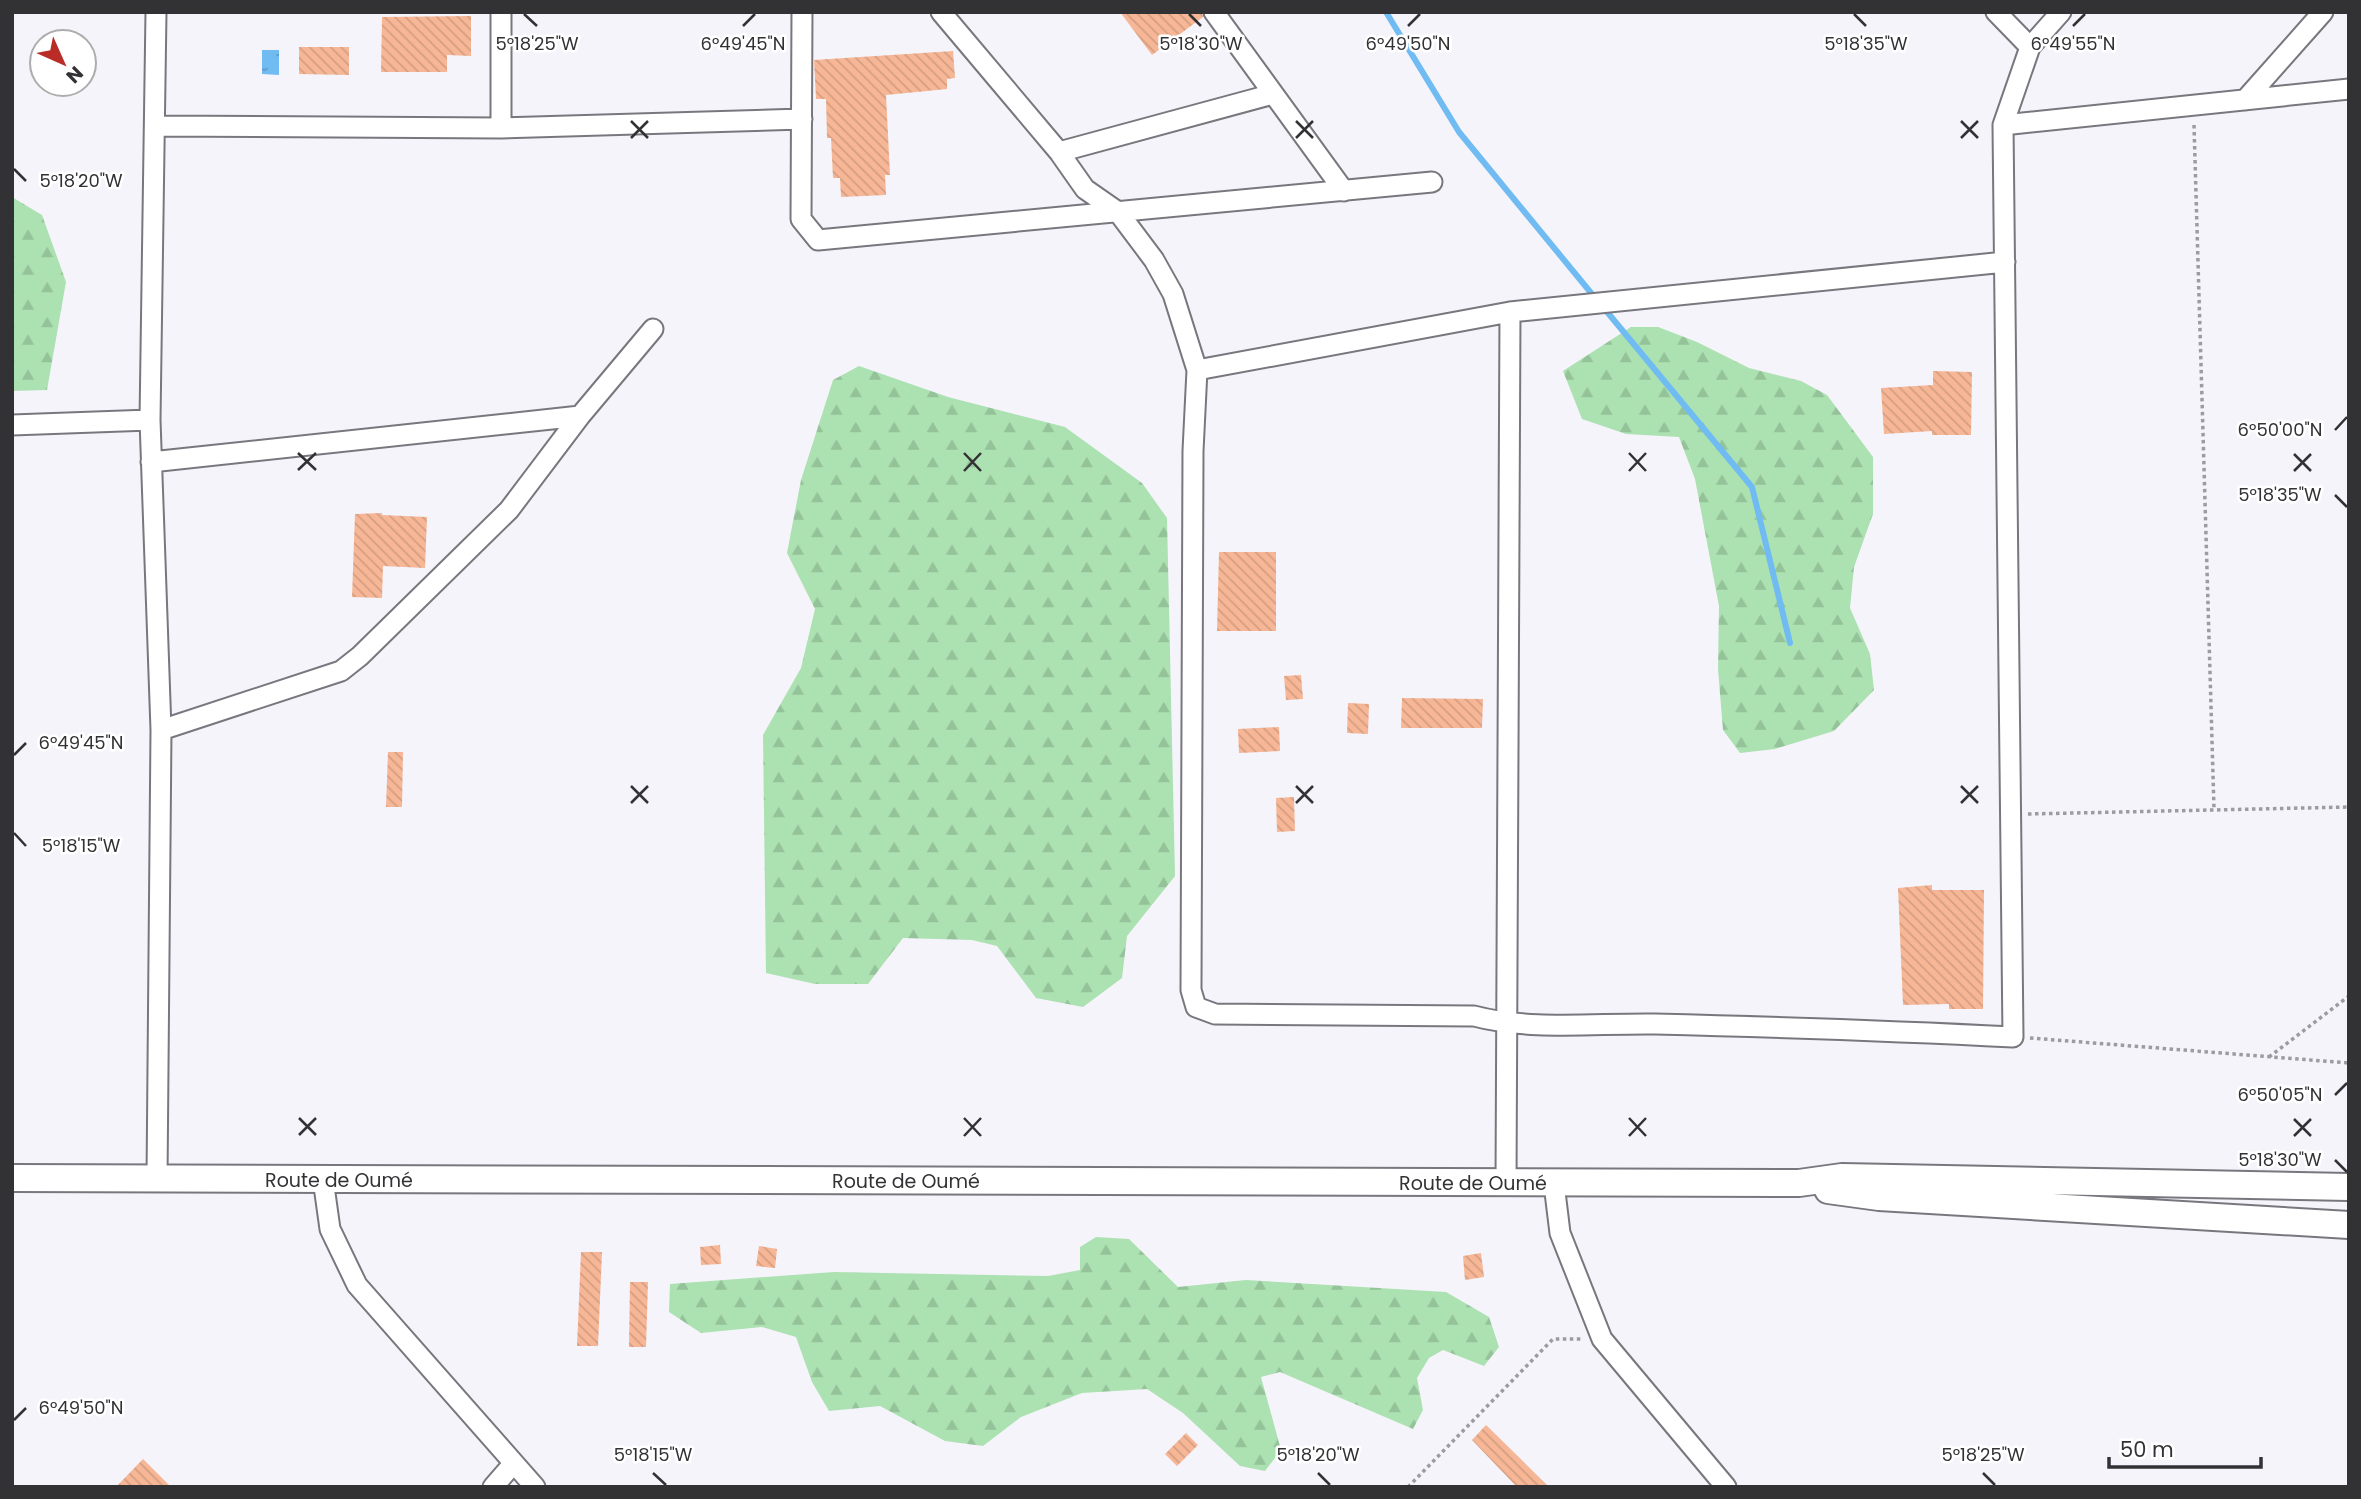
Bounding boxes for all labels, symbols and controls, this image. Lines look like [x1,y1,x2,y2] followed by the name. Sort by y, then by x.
[28,28,98,98] north arrow
[495,31,579,56] text: 5°18'25"W
[701,31,785,56] text: 6°49'45"N
[1159,31,1243,56] text: 5°18'30"W
[1366,31,1450,56] text: 6°49'50"N
[1824,31,1908,56] text: 5°18'35"W
[2031,31,2115,56] text: 6°49'55"N
[60,60,89,89] text: N
[39,168,123,193] text: 5°18'20"W
[2238,417,2322,442] text: 6°50'00"N
[2238,482,2322,507] text: 5°18'35"W
[39,730,123,755] text: 6°49'45"N
[42,833,121,858] text: 5°18'15"W
[2238,1082,2322,1107] text: 6°50'05"N
[2238,1147,2322,1172] text: 5°18'30"W
[265,1167,413,1194] street label: Route de Oumé
[832,1168,980,1195] street label: Route de Oumé
[1399,1170,1547,1197] street label: Route de Oumé
[39,1395,123,1420] text: 6°49'50"N
[2109,1426,2261,1470] scale bar
[2120,1435,2174,1464] text: 50 m
[614,1442,693,1467] text: 5°18'15"W
[1276,1442,1360,1467] text: 5°18'20"W
[1941,1442,2025,1467] text: 5°18'25"W

